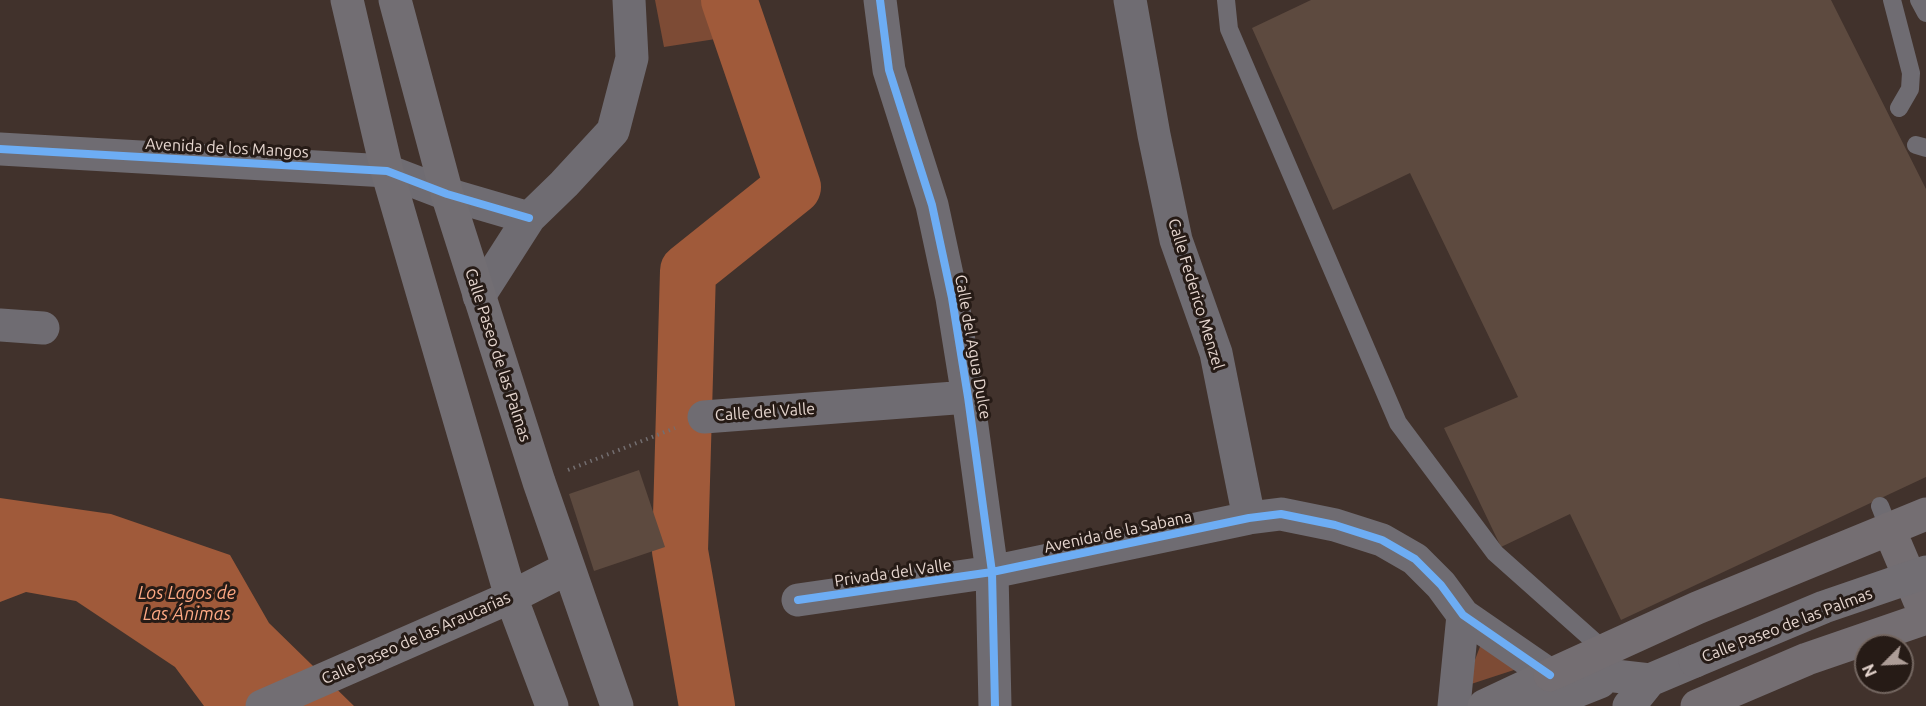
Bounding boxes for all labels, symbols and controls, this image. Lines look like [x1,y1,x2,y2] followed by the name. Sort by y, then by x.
[145,134,309,162] street label: Avenida de los Mangos
[1164,216,1228,372] street label: Calle Federico Menzel
[461,266,535,444] street label: Calle Paseo de las Palmas
[951,273,995,421] street label: Calle del Agua Dulce
[714,399,816,425] street label: Calle del Valle
[1042,507,1194,557] street label: Avenida de la Sabana
[833,555,953,591] street label: Privada del Valle
[138,582,236,624] water label: Los Lagos de Las Ánimas
[1699,584,1875,666] street label: Calle Paseo de las Palmas
[319,588,513,688] street label: Calle Paseo de las Araucarias
[1854,634,1914,694] north arrow
[1859,661,1880,680] text: N

